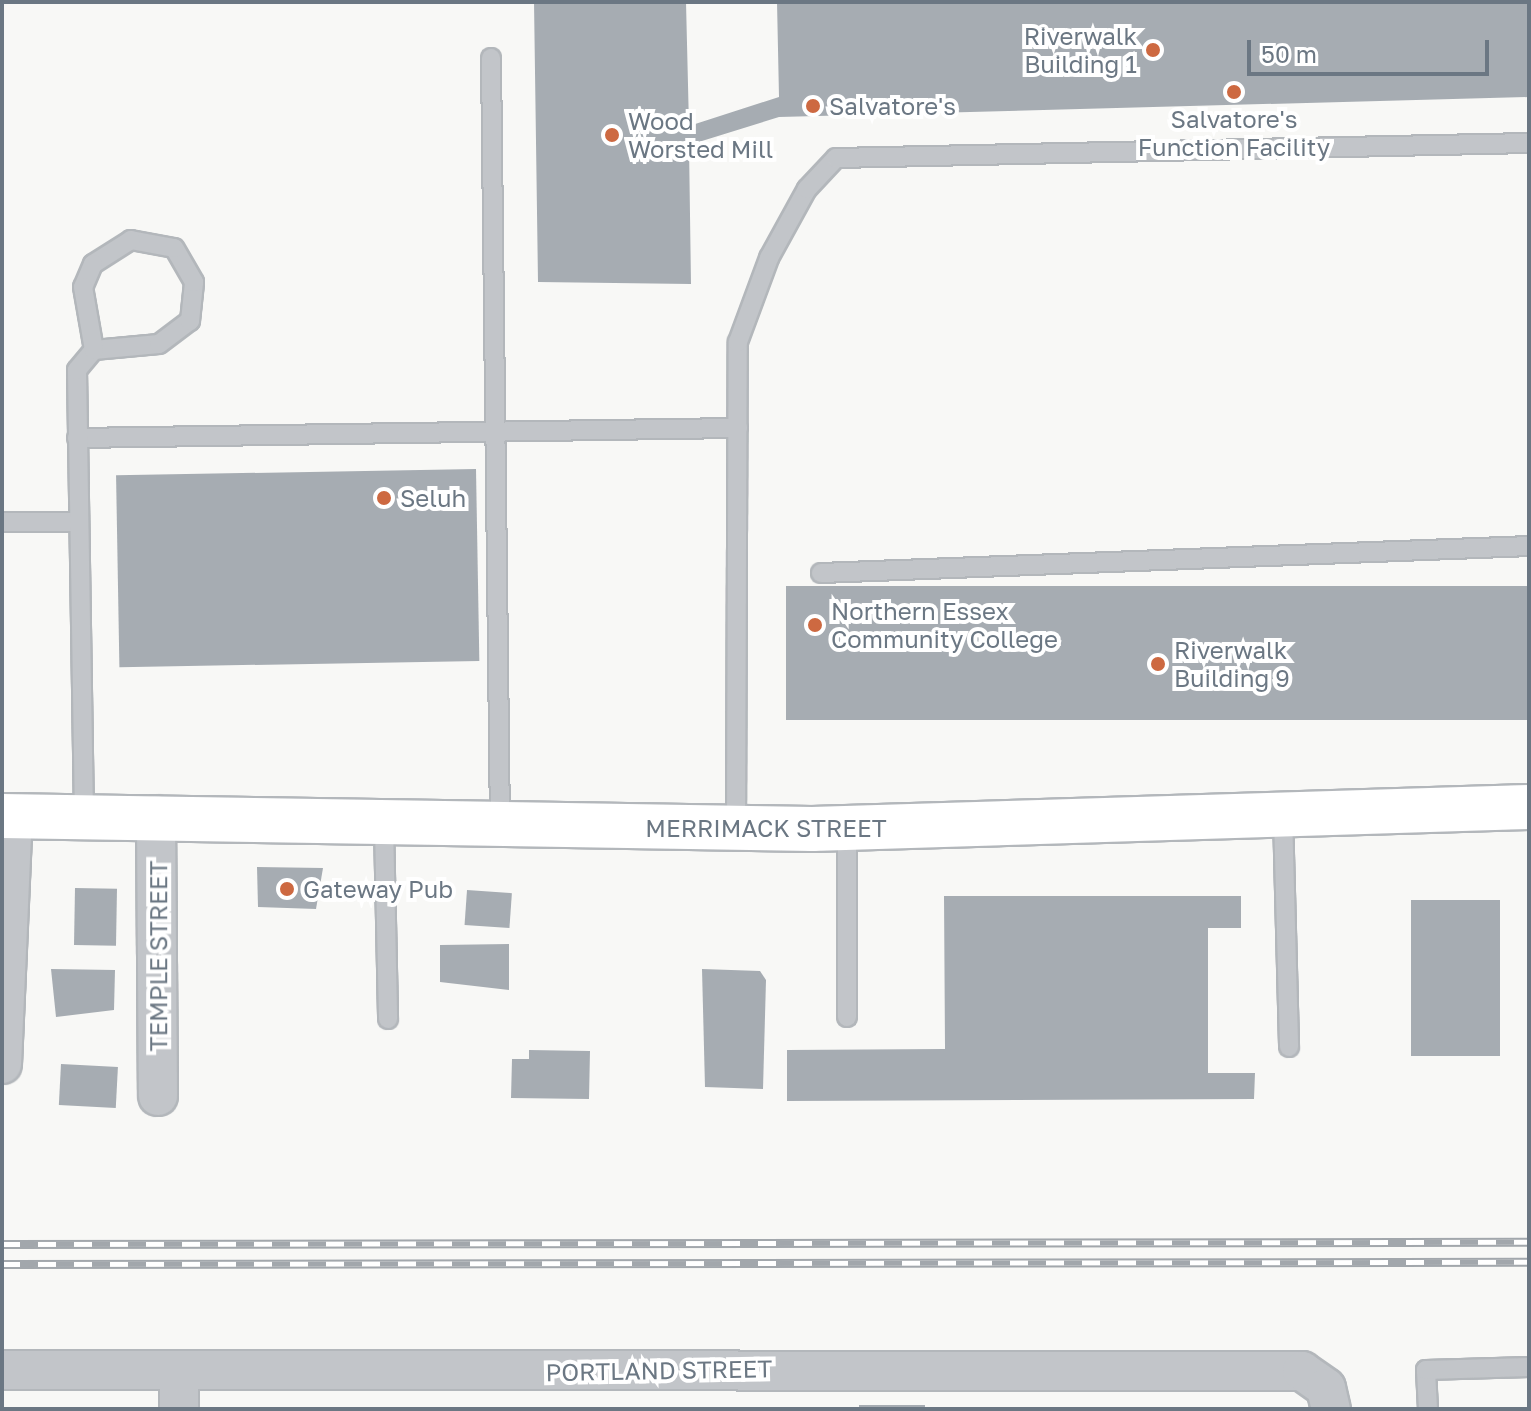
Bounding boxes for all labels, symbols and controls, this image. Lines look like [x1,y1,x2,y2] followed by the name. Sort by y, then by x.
[1024,22,1137,78] place label: Riverwalk Building 1
[1251,24,1493,74] scale bar
[1261,39,1317,68] text: 50 m
[1144,41,1162,59] marker: Riverwalk Building 1
[1225,83,1243,101] marker: Salvatore's Function Facility
[829,92,956,120] place label: Salvatore's
[804,97,822,115] marker: Salvatore's
[1138,105,1330,161] place label: Salvatore's Function Facility
[628,107,773,163] place label: Wood Worsted Mill
[603,126,621,144] marker: Wood Worsted Mill
[400,484,466,512] place label: Seluh
[375,489,393,507] marker: Seluh
[831,597,1058,653] place label: Northern Essex Community College
[806,616,824,634] marker: Northern Essex Community College
[1174,636,1290,692] place label: Riverwalk Building 9
[1149,655,1167,673] marker: Riverwalk Building 9
[645,814,887,842] street label: MERRIMACK STREET
[144,861,172,1051] street label: TEMPLE STREET
[303,875,453,903] place label: Gateway Pub
[278,880,296,898] marker: Gateway Pub
[545,1354,773,1386] street label: PORTLAND STREET

